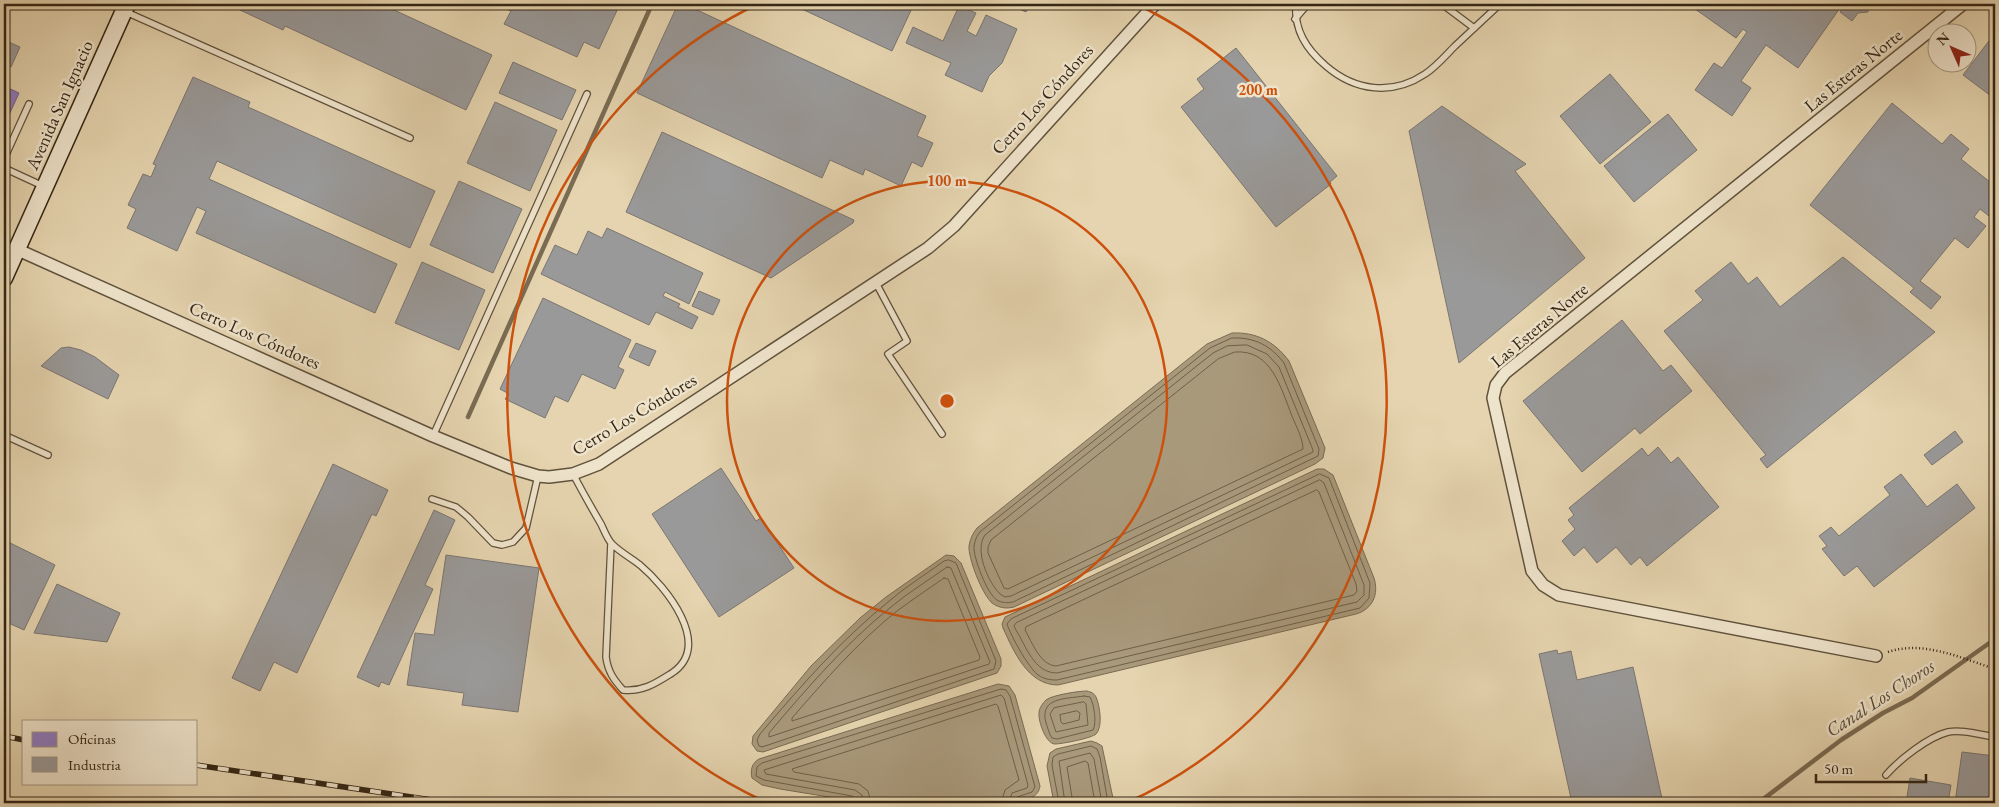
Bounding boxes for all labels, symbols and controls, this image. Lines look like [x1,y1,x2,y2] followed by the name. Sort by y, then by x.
[1926,22,1976,72] north arrow
[1799,23,1907,117] street label: Las Esteras Norte
[1932,28,1954,49] text: N
[20,37,98,174] street label: Avenida San Ignacio
[986,39,1098,159] street label: Cerro Los Cóndores
[1238,80,1278,99] text: 200 m
[927,171,967,190] text: 100 m
[1486,278,1592,372] street label: Las Esteras Norte
[186,296,324,374] street label: Cerro Los Cóndores
[568,368,701,460] street label: Cerro Los Cóndores
[938,392,956,410] centre of rings
[1821,653,1940,742] water label: Canal Los Choros
[22,720,198,784] legend
[68,729,116,748] text: Oficinas
[1816,752,1926,784] scale bar
[68,755,121,774] text: Industria
[1824,759,1853,778] text: 50 m

